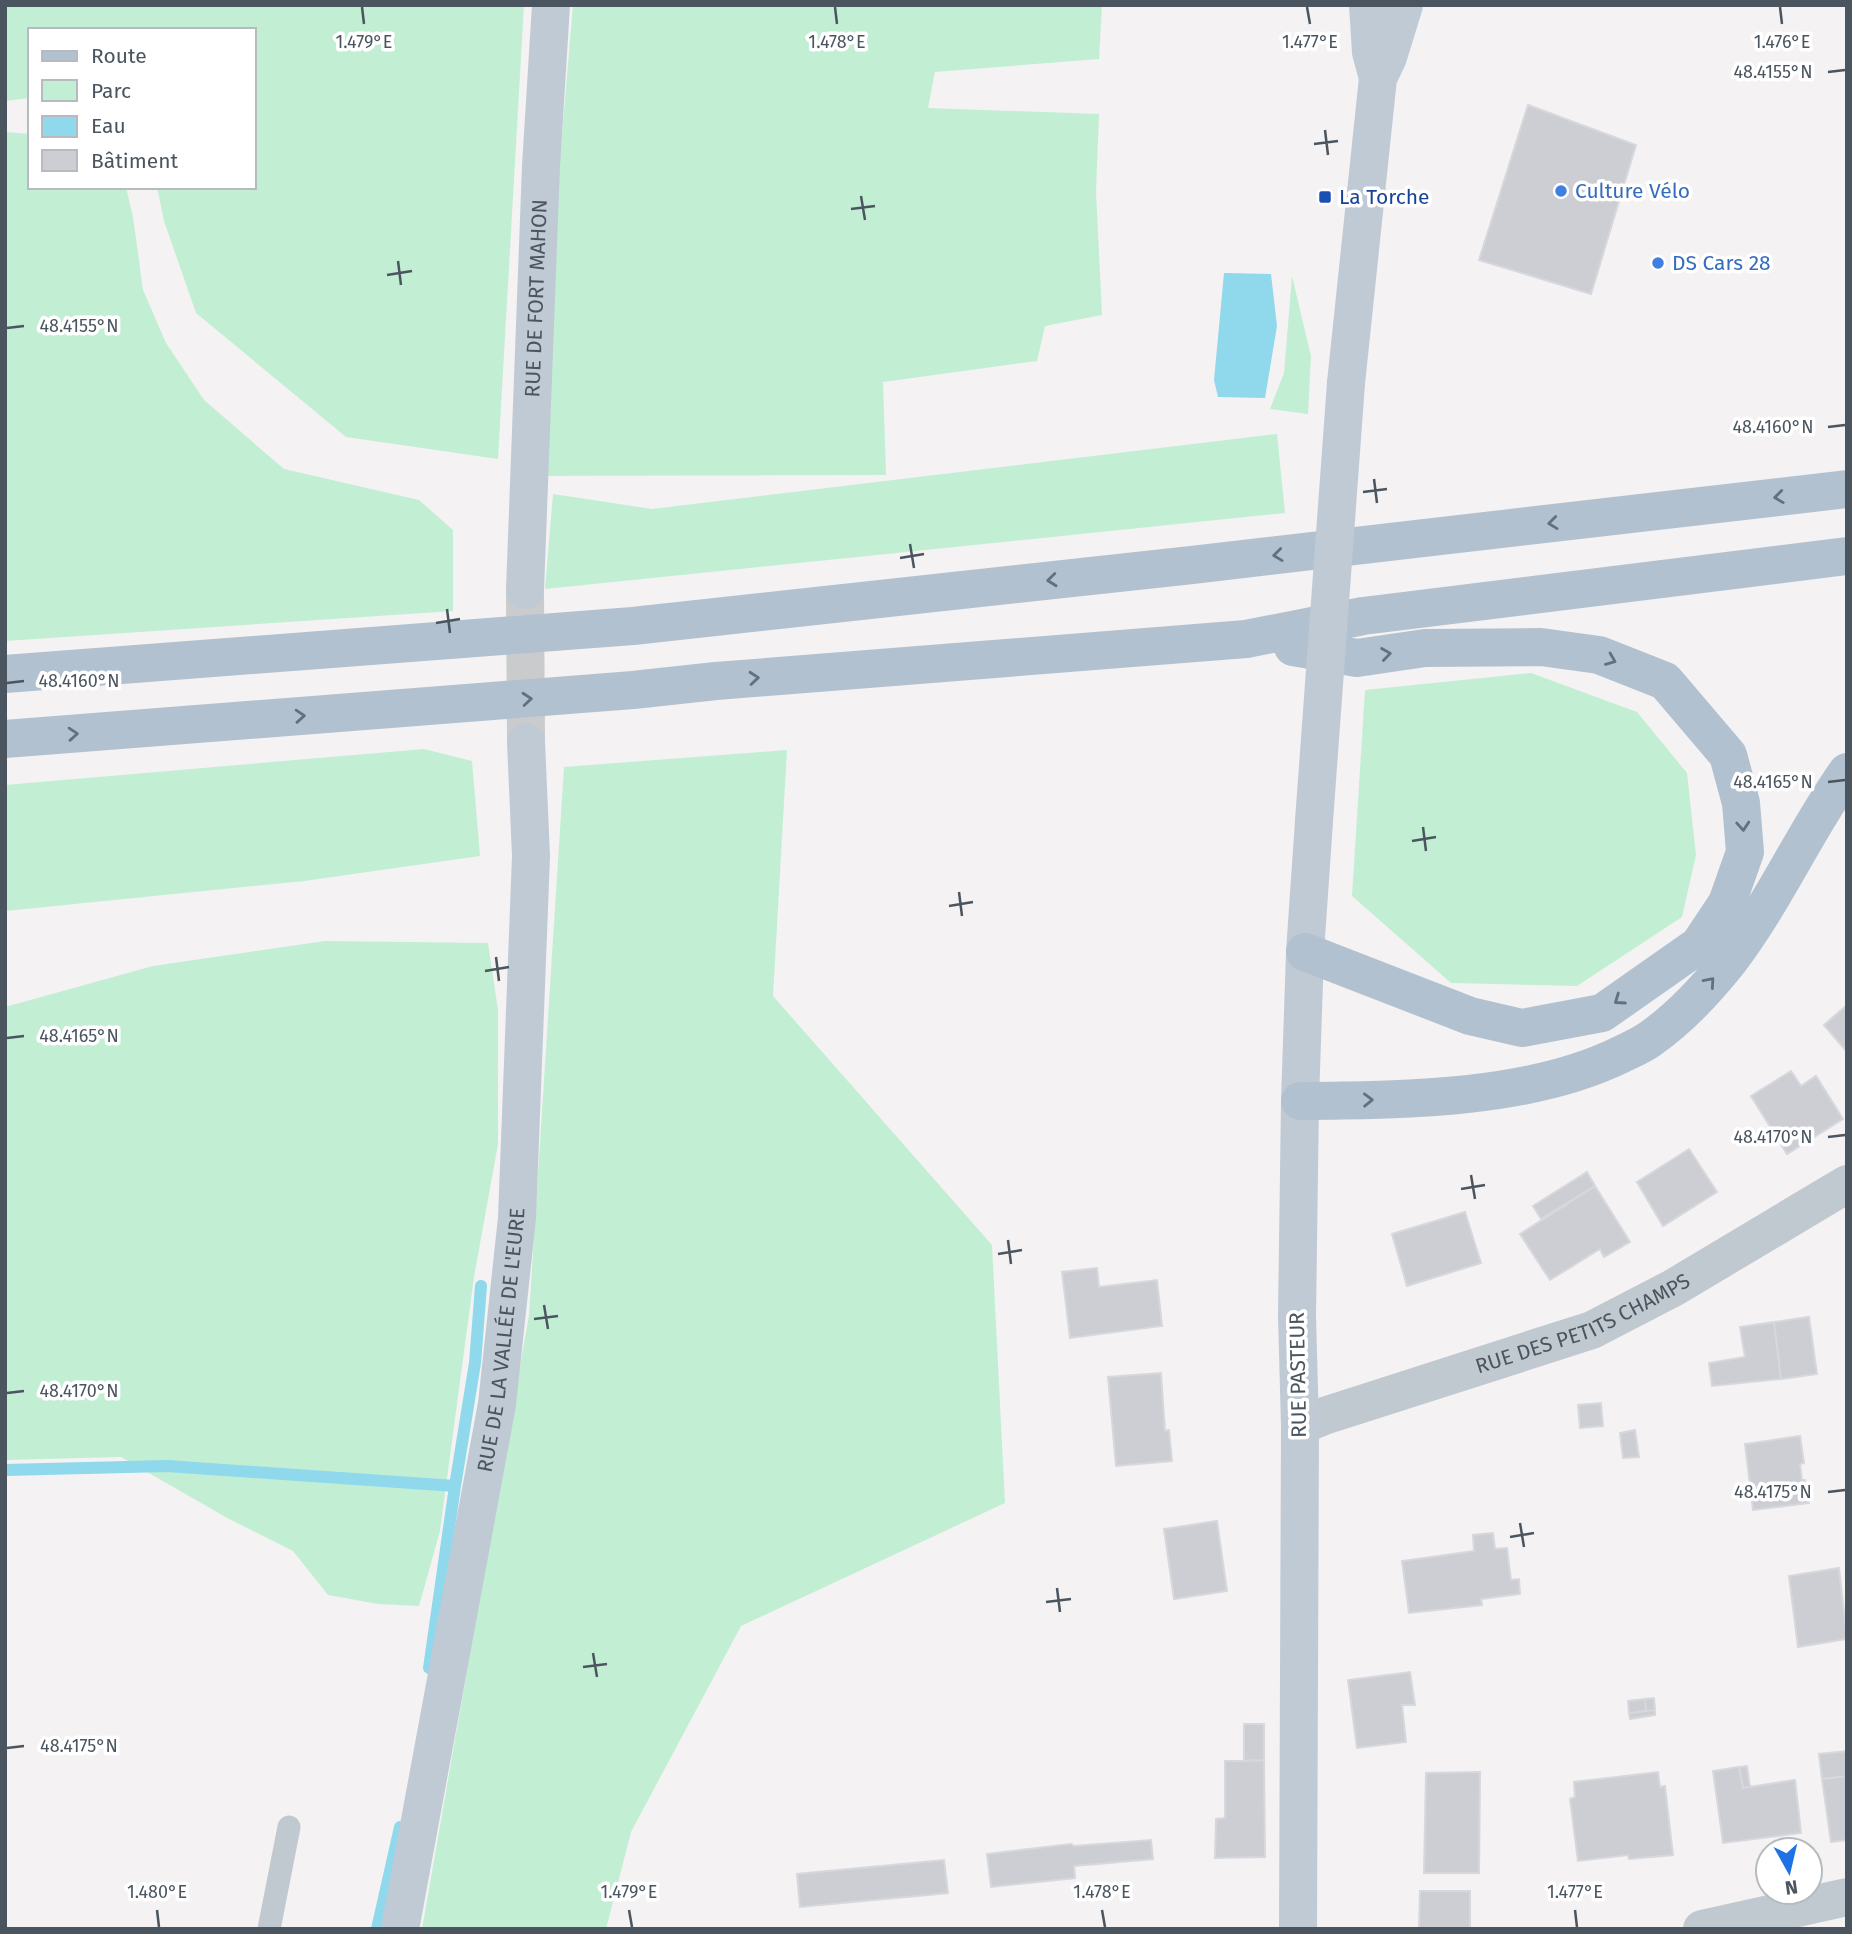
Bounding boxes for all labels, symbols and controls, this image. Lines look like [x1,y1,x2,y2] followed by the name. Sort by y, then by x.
[28,28,256,189] legend
[336,31,392,53] text: 1.479°E
[808,31,866,53] text: 1.478°E
[1282,31,1338,53] text: 1.477°E
[1754,31,1810,53] text: 1.476°E
[91,43,147,69] text: Route
[1733,61,1813,83] text: 48.4155°N
[91,78,131,104] text: Parc
[91,113,126,139] text: Eau
[91,148,178,174] text: Bâtiment
[1575,178,1690,204] place label: Culture Vélo
[1553,183,1569,199] marker: Culture Vélo
[1339,184,1429,210] place label: La Torche
[1317,189,1333,205] marker: La Torche
[519,199,553,398] street label: RUE DE FORT MAHON
[1672,250,1771,276] place label: DS Cars 28
[1650,255,1666,271] marker: DS Cars 28
[39,315,119,337] text: 48.4155°N
[1733,416,1813,438] text: 48.4160°N
[1773,489,1785,504] one-way arrow
[1547,516,1559,531] one-way arrow
[1273,548,1284,563] one-way arrow
[1046,573,1058,588] one-way arrow
[1380,647,1391,662] one-way arrow
[1604,652,1617,666] one-way arrow
[39,670,119,692] text: 48.4160°N
[748,671,759,686] one-way arrow
[522,692,533,707] one-way arrow
[295,709,306,724] one-way arrow
[68,727,79,742] one-way arrow
[1733,771,1813,793] text: 48.4165°N
[1735,821,1750,832] one-way arrow
[1702,978,1714,991] one-way arrow
[1614,992,1627,1004] one-way arrow
[39,1025,119,1047] text: 48.4165°N
[1363,1092,1374,1108] one-way arrow
[1733,1126,1813,1148] text: 48.4170°N
[472,1207,530,1474] street label: RUE DE LA VALLÉE DE L'EURE
[1472,1268,1695,1380] street label: RUE DES PETITS CHAMPS
[1284,1312,1312,1438] street label: RUE PASTEUR
[39,1380,119,1402] text: 48.4170°N
[1734,1481,1812,1503] text: 48.4175°N
[40,1735,118,1757] text: 48.4175°N
[1754,1836,1824,1906] north arrow
[1783,1875,1799,1900] text: N
[127,1881,187,1903] text: 1.480°E
[601,1881,657,1903] text: 1.479°E
[1073,1881,1131,1903] text: 1.478°E
[1547,1881,1603,1903] text: 1.477°E

